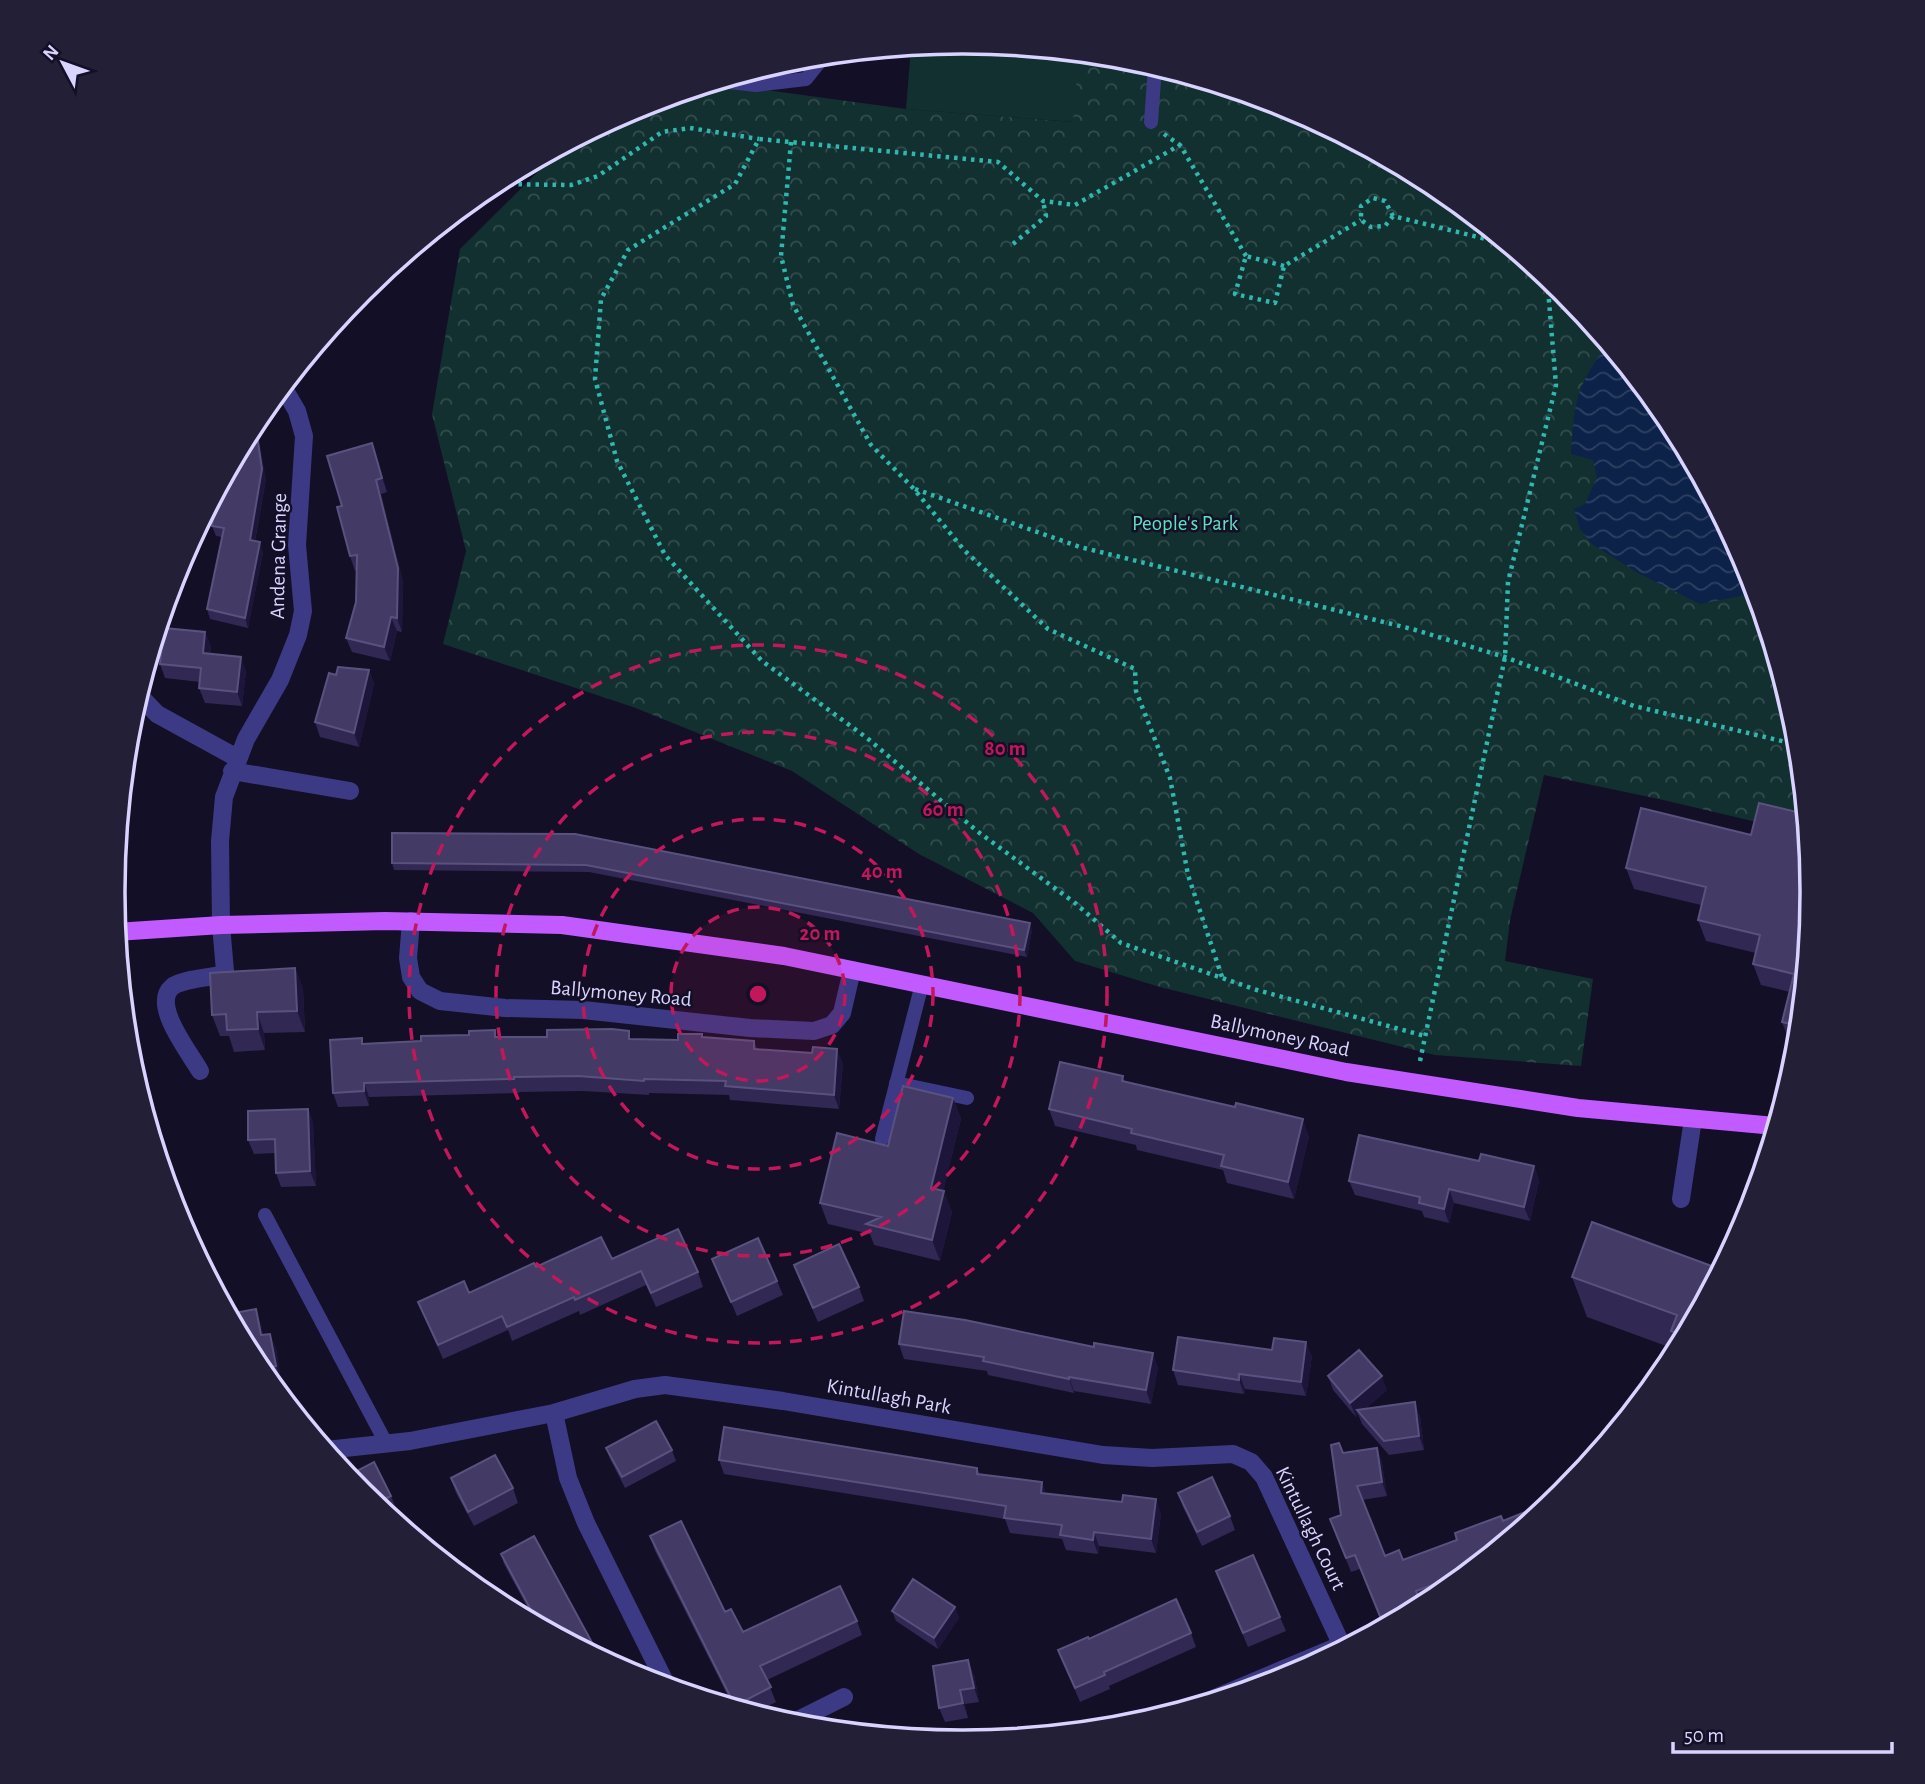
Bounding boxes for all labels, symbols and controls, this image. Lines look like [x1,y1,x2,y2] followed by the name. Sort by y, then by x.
[28,28,98,98] north arrow
[40,42,63,64] text: N
[267,493,290,619] street label: Andena Grange
[1132,513,1238,534] park label: People's Park
[984,738,1026,759] text: 80 m
[922,799,964,820] text: 60 m
[861,861,903,882] text: 40 m
[800,923,840,944] text: 20 m
[549,977,693,1010] street label: Ballymoney Road
[746,982,770,1006] centre of rings
[1208,1010,1352,1061] street label: Ballymoney Road
[825,1375,953,1418] street label: Kintullagh Park
[1272,1463,1350,1593] street label: Kintullagh Court
[1673,1710,1892,1754] scale bar
[1684,1725,1724,1746] text: 50 m

